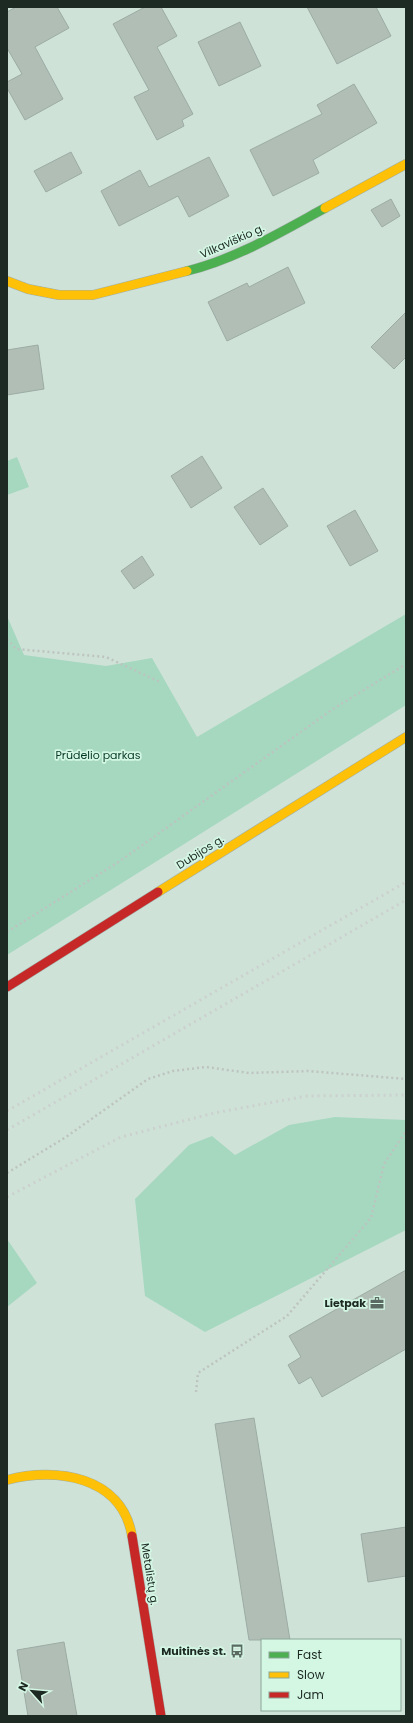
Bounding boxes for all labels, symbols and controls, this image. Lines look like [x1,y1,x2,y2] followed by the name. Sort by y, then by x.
[197,220,267,262] street label: Vilkaviškio g.
[56,747,141,763] park label: Prūdelio parkas
[173,831,227,873] street label: Dubijos g.
[325,1295,366,1311] place label: Lietpak
[369,1295,385,1311] office icon: Lietpak
[137,1542,163,1606] street label: Metalistų g.
[261,1639,401,1711] legend
[161,1643,226,1659] place label: Muitinės st.
[229,1643,245,1659] bus stop icon: Muitinės st.
[297,1646,322,1663] text: Fast
[297,1666,325,1683] text: Slow
[12,1671,52,1711] north arrow
[14,1679,32,1694] text: N
[297,1686,324,1703] text: Jam

